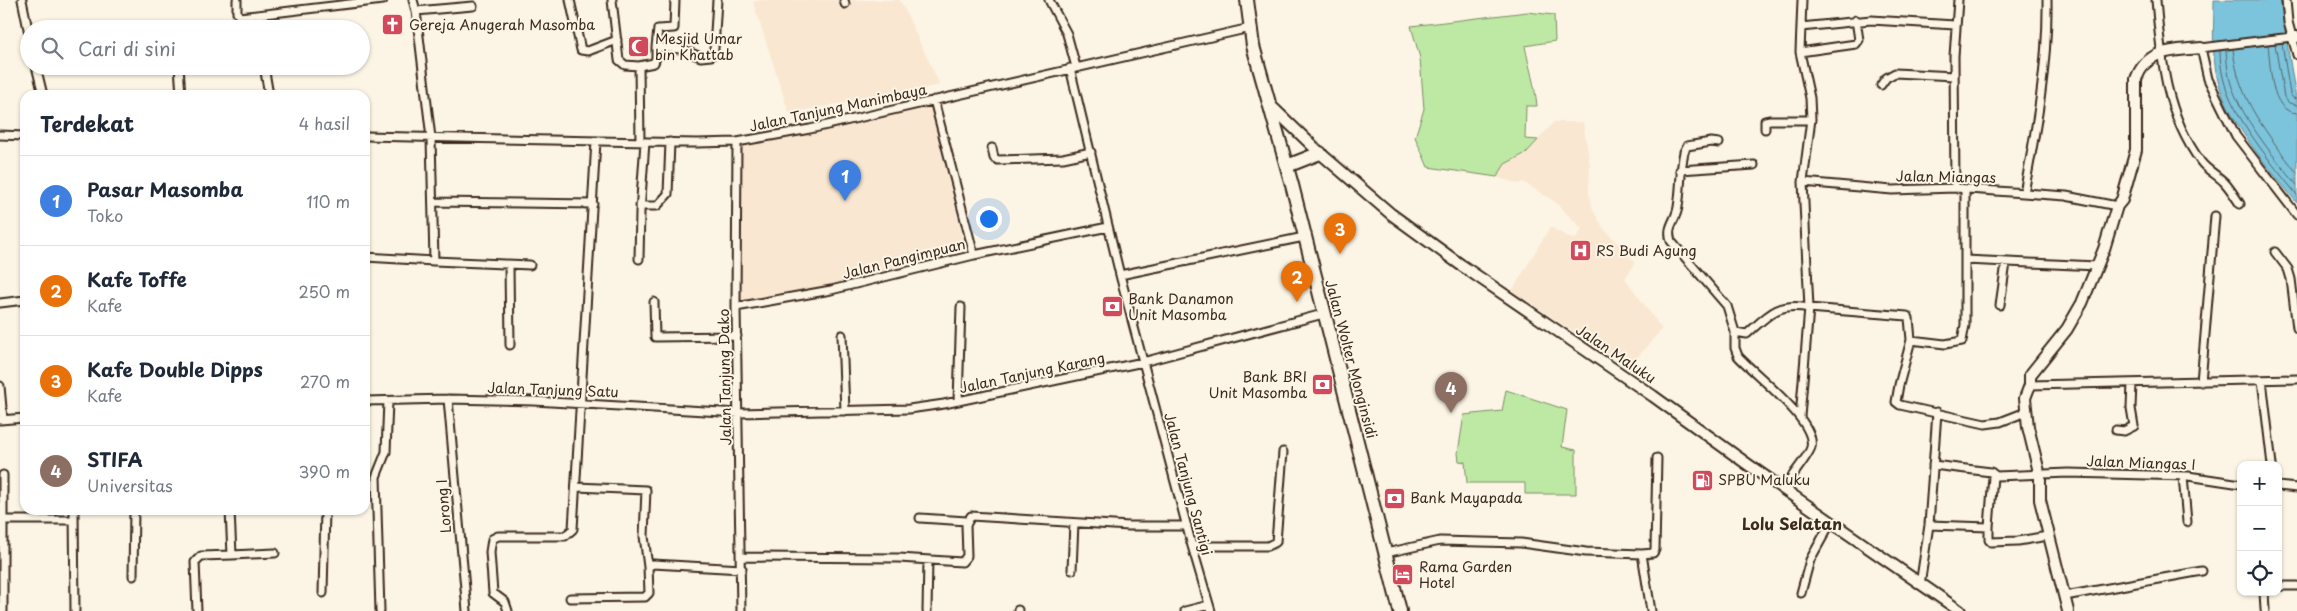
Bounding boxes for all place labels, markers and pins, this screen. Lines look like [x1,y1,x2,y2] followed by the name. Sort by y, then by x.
[381,13,405,37] church icon: Gereja Anugerah Masomba
[409,14,595,35] place label: Gereja Anugerah Masomba
[655,28,743,65] place label: Mesjid Umar bin Khattab
[627,35,651,59] mosque icon: Mesjid Umar bin Khattab
[829,160,861,201] pin: 1
[1324,213,1356,254] pin: 3
[1568,239,1592,263] hospital icon: RS Budi Agung
[1596,240,1697,261] place label: RS Budi Agung
[1281,261,1313,302] pin: 2
[1128,288,1234,325] place label: Bank Danamon Unit Masomba
[1100,295,1124,319] bank icon: Bank Danamon Unit Masomba
[1208,366,1307,403] place label: Bank BRI Unit Masomba
[1435,372,1467,413] pin: 4
[1311,373,1335,397] bank icon: Bank BRI Unit Masomba
[1690,468,1714,492] fuel station icon: SPBU Maluku
[1718,469,1810,490] place label: SPBU Maluku
[1382,486,1406,510] bank icon: Bank Mayapada
[1410,487,1523,508] place label: Bank Mayapada
[1419,556,1512,593] place label: Rama Garden Hotel
[1391,563,1415,587] hotel icon: Rama Garden Hotel

